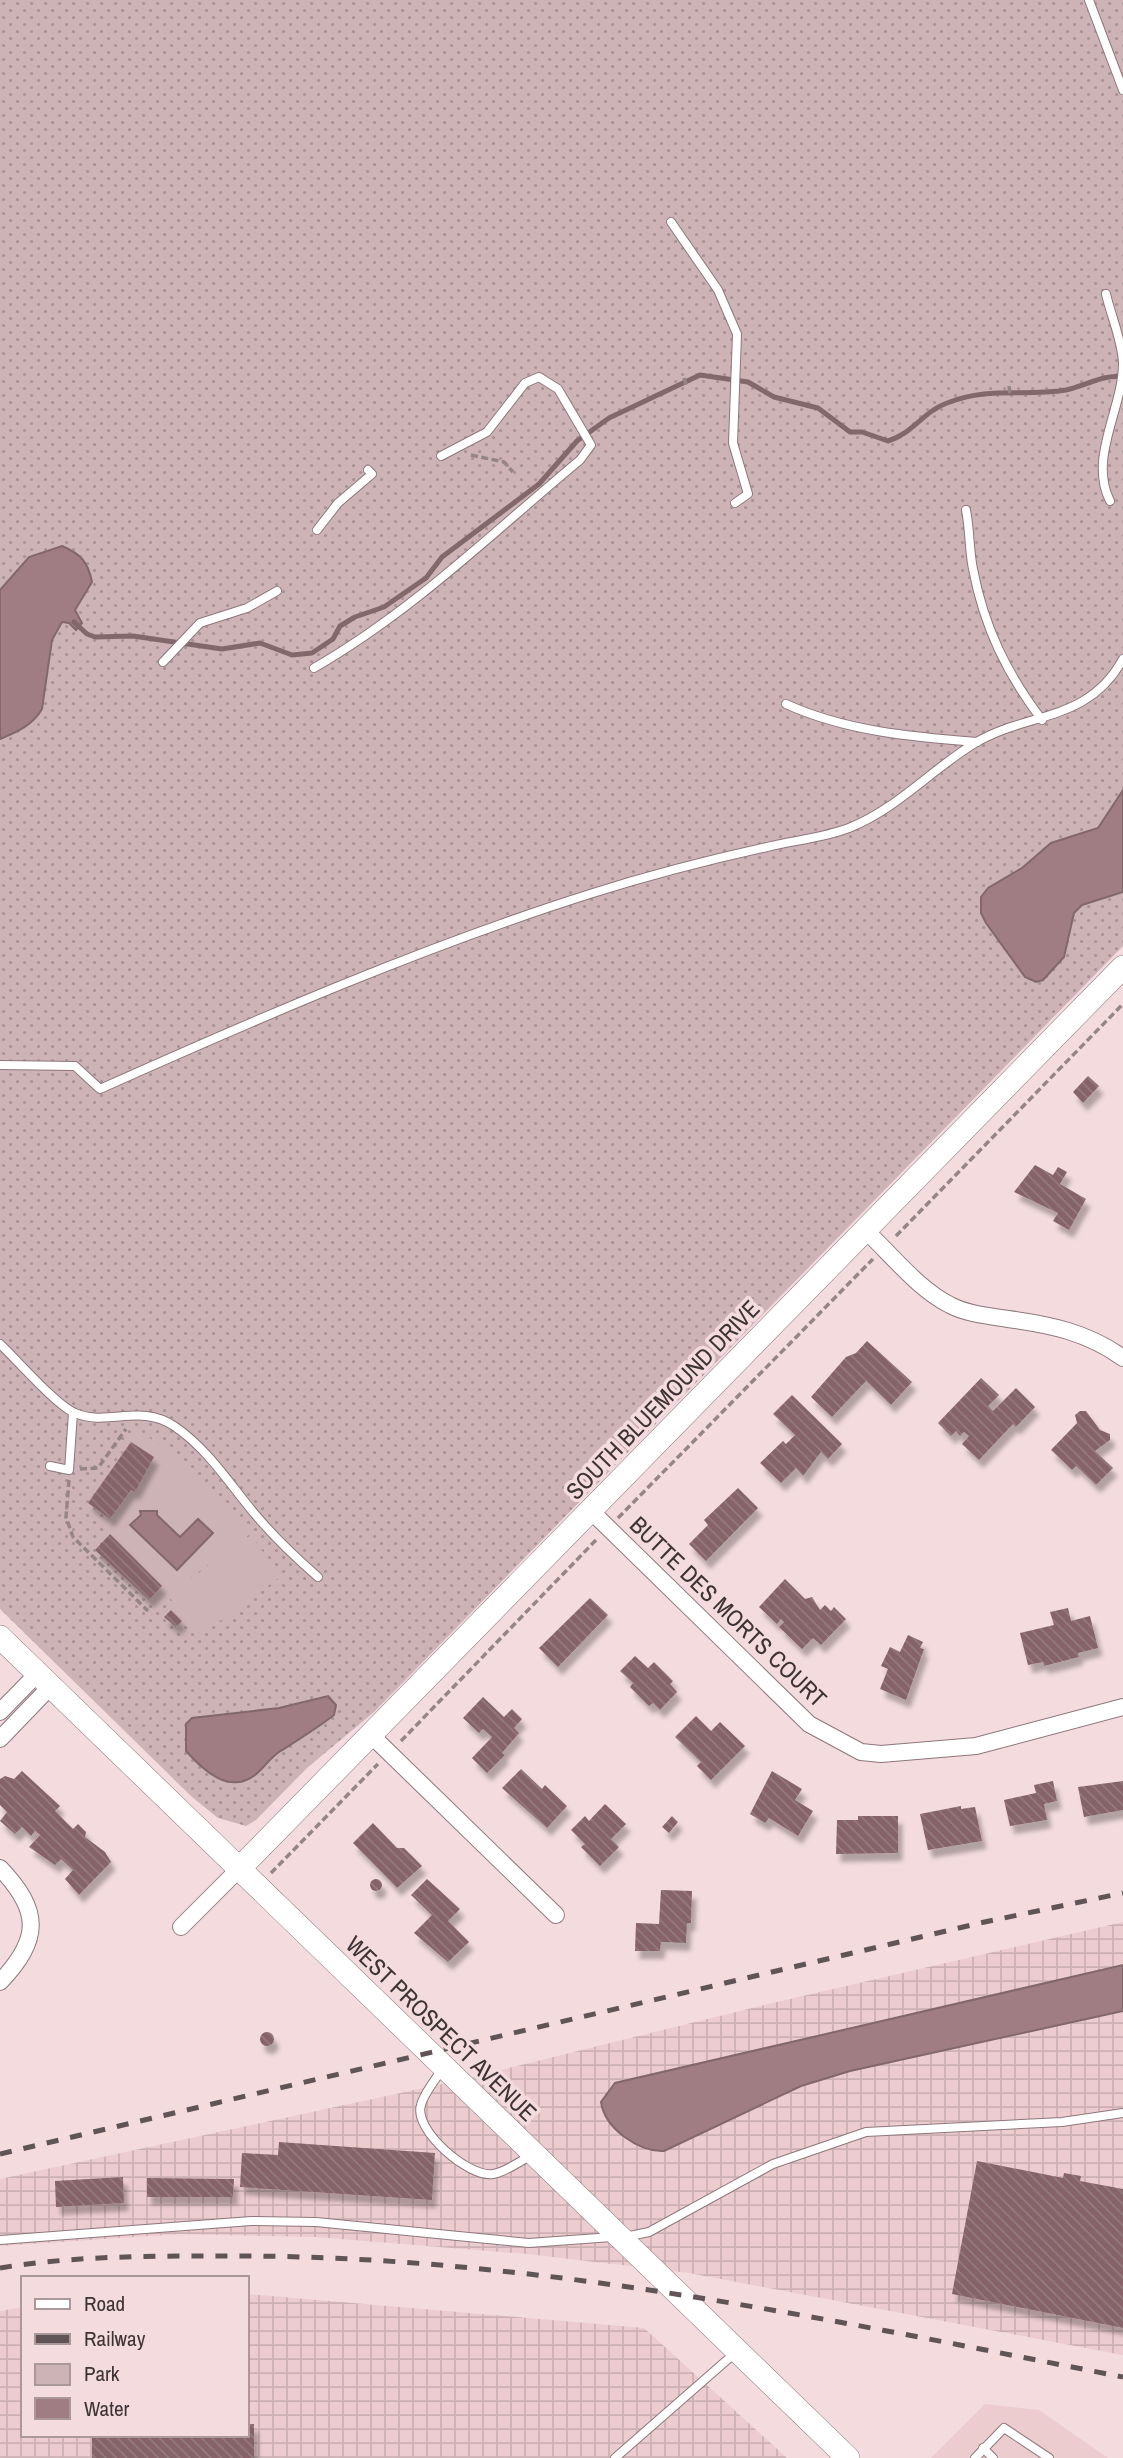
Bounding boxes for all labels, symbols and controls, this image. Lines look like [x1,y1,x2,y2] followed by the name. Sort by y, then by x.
[558,1293,766,1506] street label: SOUTH BLUEMOUND DRIVE
[623,1509,834,1714] street label: BUTTE DES MORTS COURT
[339,1929,544,2128] street label: WEST PROSPECT AVENUE
[21,2276,248,2437] legend
[84,2289,125,2318] text: Road
[84,2324,146,2353] text: Railway
[84,2359,120,2388] text: Park
[84,2394,130,2423] text: Water

